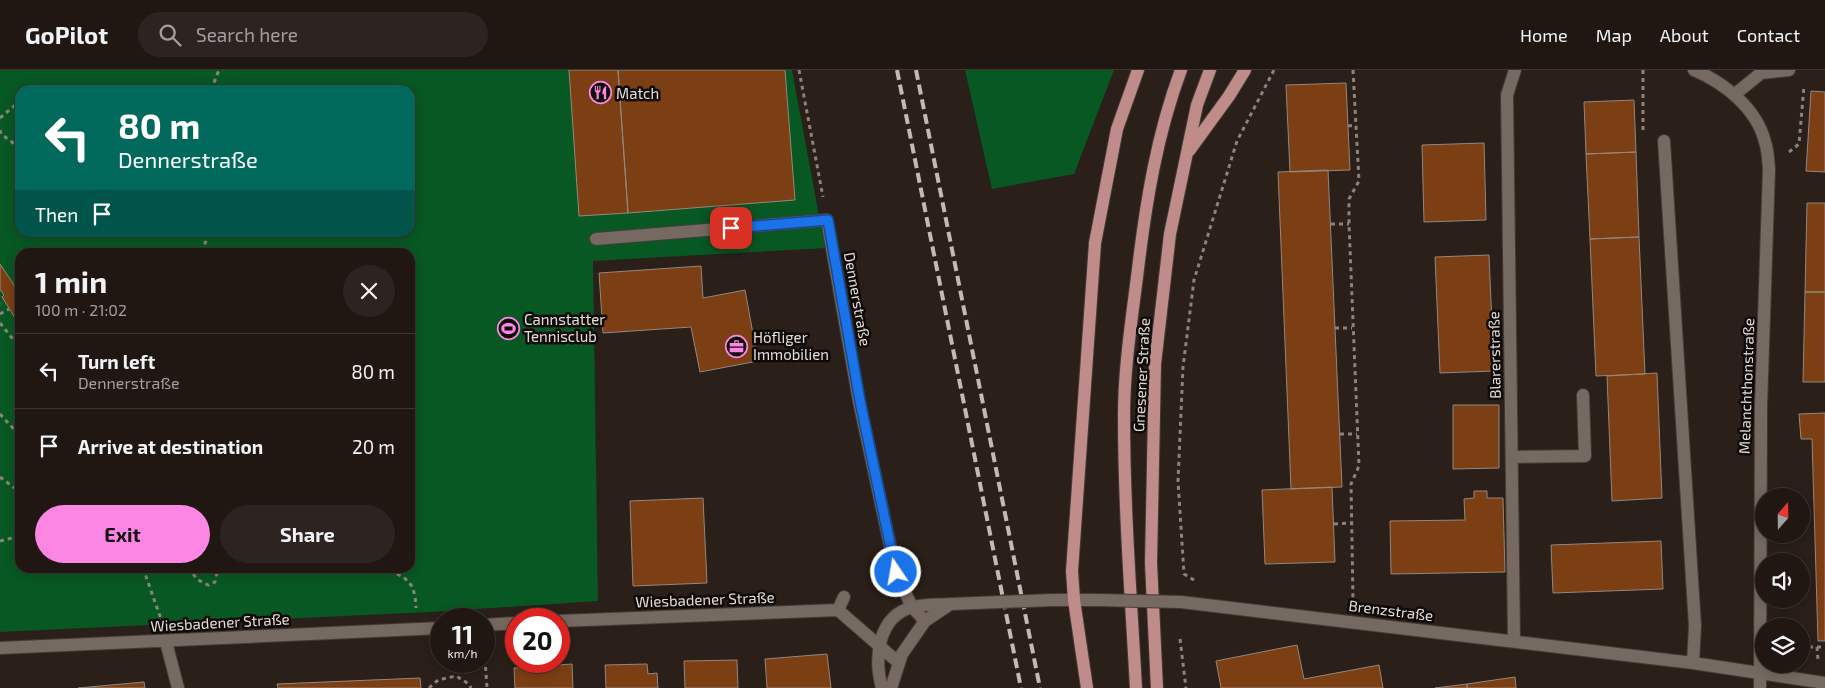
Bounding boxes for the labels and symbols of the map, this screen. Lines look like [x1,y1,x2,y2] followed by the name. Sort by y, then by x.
[588,81,612,105] restaurant icon: Match
[616,84,659,102] place label: Match
[710,207,752,249] pin
[841,251,875,347] street label: Dennerstraße
[524,310,605,345] place label: Cannstatter Tennisclub
[1484,311,1504,399] street label: Blarerstraße
[496,316,520,340] sports icon: Cannstatter Tennisclub
[1129,318,1153,432] street label: Gnesener Straße
[1735,318,1757,454] street label: Melanchthonstraße
[753,328,829,363] place label: Höfliger Immobilien
[725,334,749,358] office icon: Höfliger Immobilien
[1755,488,1810,542] north arrow
[869,545,921,597] position arrow
[635,588,775,610] street label: Wiesbadener Straße
[1348,596,1434,624] street label: Brenzstraße
[505,608,570,673] speed limit sign: 20
[150,609,290,635] street label: Wiesbadener Straße

